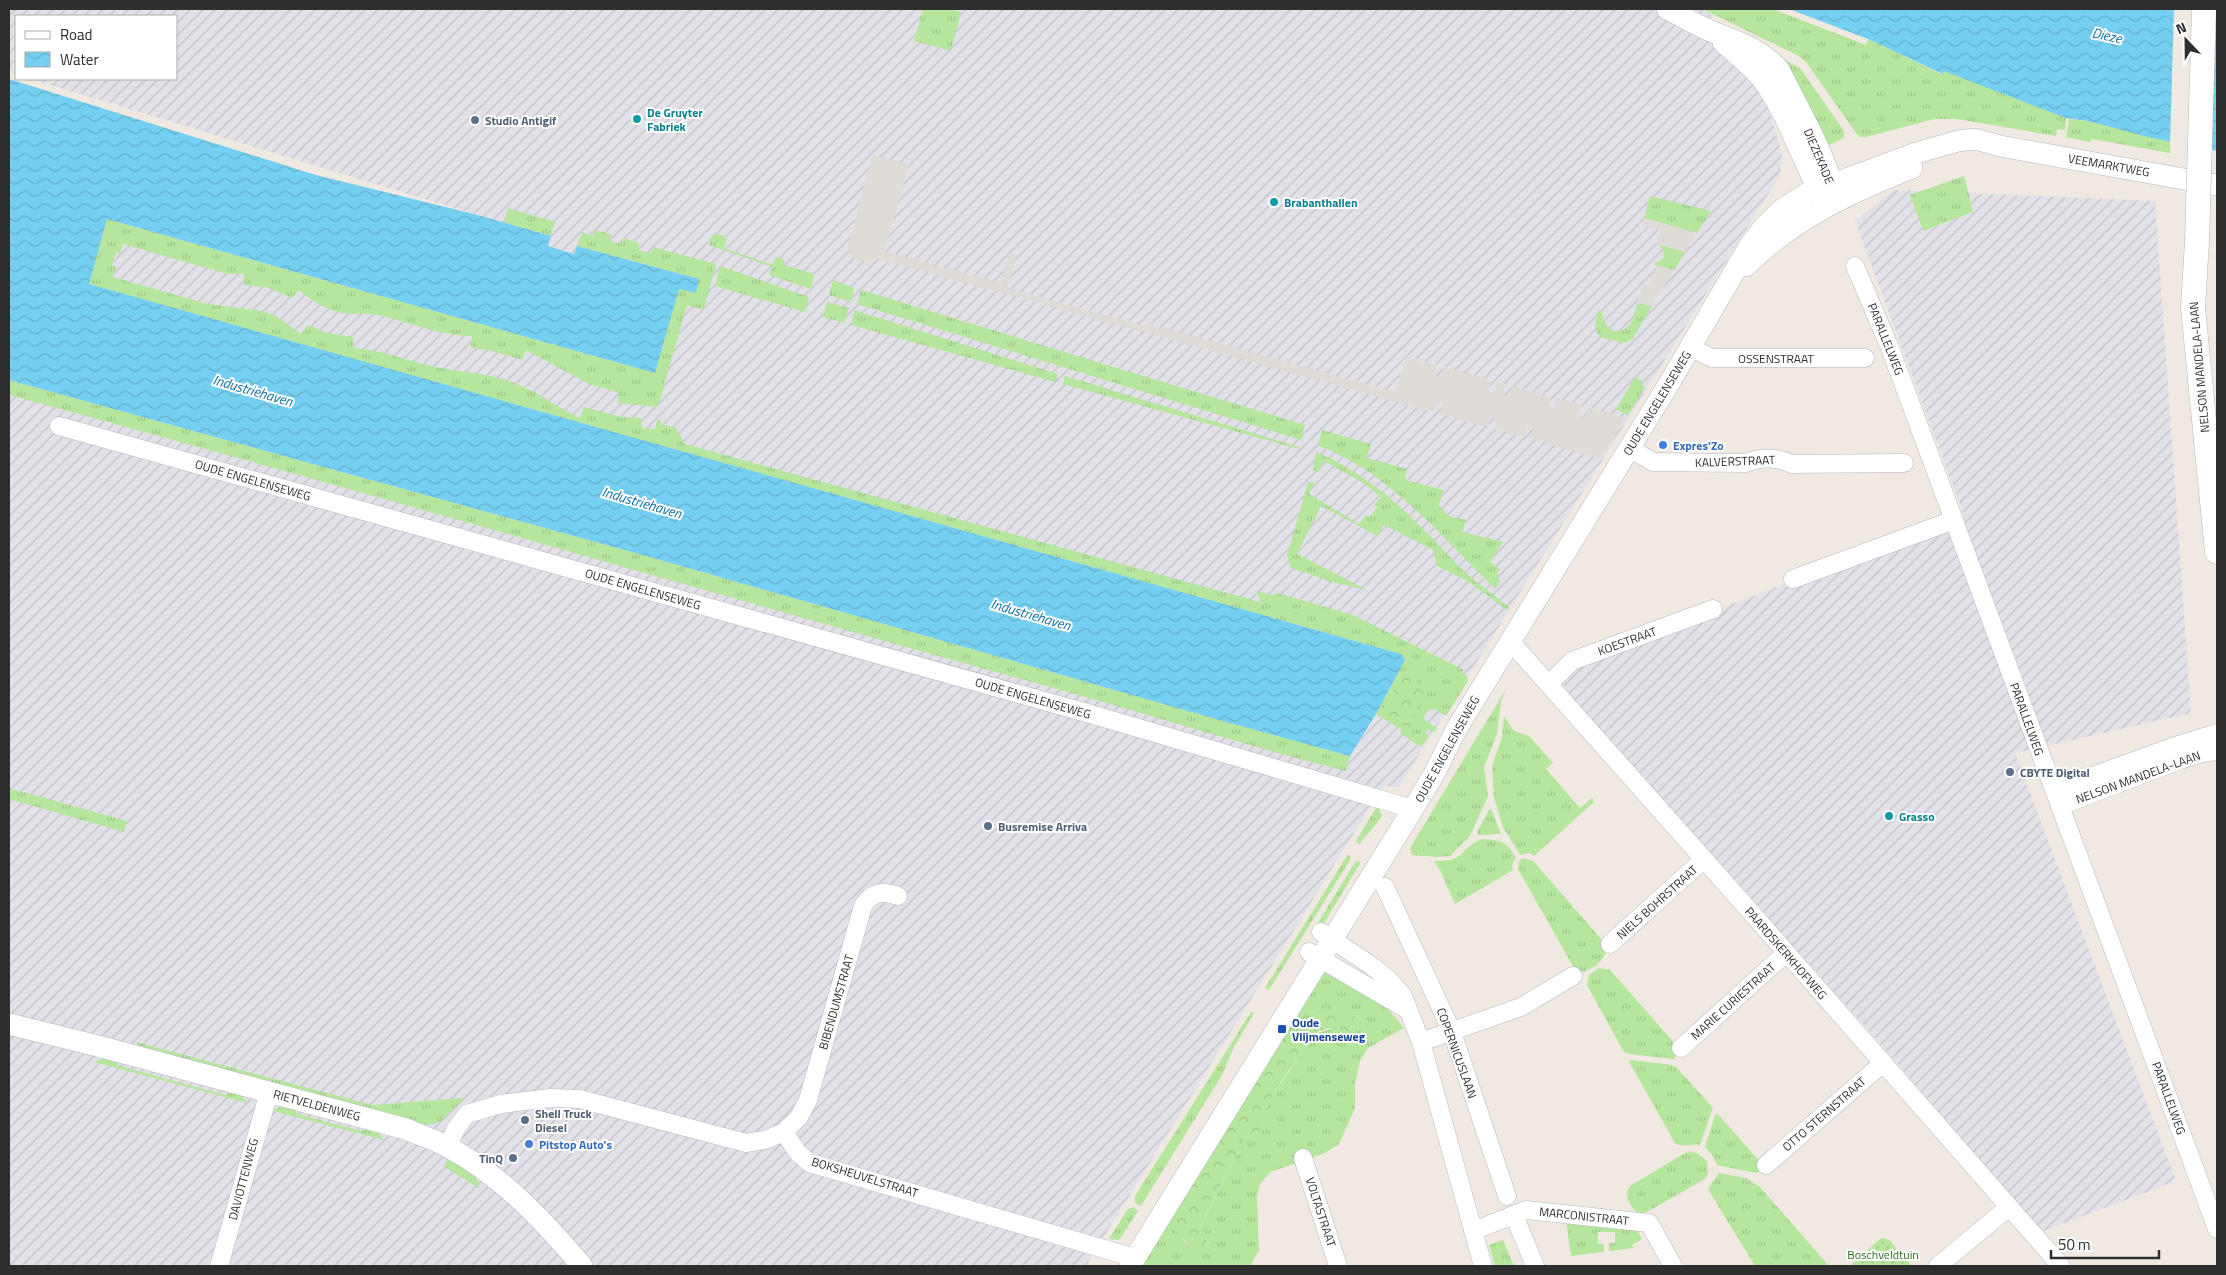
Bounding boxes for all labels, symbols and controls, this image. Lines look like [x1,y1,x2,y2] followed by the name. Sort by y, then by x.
[15,15,178,80] legend
[2161,15,2211,65] north arrow
[2173,16,2189,39] text: N
[2090,22,2125,49] water label: Dieze
[60,23,92,46] text: Road
[60,48,99,71] text: Water
[647,103,703,136] place label: De Gruyter Fabriek
[485,111,557,130] place label: Studio Antigif
[631,113,643,125] marker: De Gruyter Fabriek
[469,114,481,126] marker: Studio Antigif
[1799,125,1839,187] street label: DIEZEKADE
[2067,148,2151,182] street label: VEEMARKTWEG
[1284,193,1358,212] place label: Brabanthallen
[1268,196,1280,208] marker: Brabanthallen
[1863,300,1909,378] street label: PARALLELWEG
[2184,301,2214,433] street label: NELSON MANDELA-LAAN
[1618,347,1696,459] street label: OUDE ENGELENSEWEG
[1738,349,1815,368] street label: OSSENSTRAAT
[211,369,296,412] water label: Industriehaven
[1673,436,1724,455] place label: Expres'Zo
[1657,439,1669,451] marker: Expres'Zo
[1695,450,1776,472] street label: KALVERSTRAAT
[193,454,313,506] street label: OUDE ENGELENSEWEG
[600,481,685,524] water label: Industriehaven
[583,563,703,615] street label: OUDE ENGELENSEWEG
[989,593,1074,636] water label: Industriehaven
[1595,621,1660,660] street label: KOESTRAAT
[973,672,1093,724] street label: OUDE ENGELENSEWEG
[2005,680,2049,758] street label: PARALLELWEG
[1410,692,1484,806] street label: OUDE ENGELENSEWEG
[2073,746,2203,808] street label: NELSON MANDELA-LAAN
[2020,763,2090,782] place label: CBYTE Digital
[2004,766,2016,778] marker: CBYTE Digital
[1899,807,1935,826] place label: Grasso
[1883,810,1895,822] marker: Grasso
[998,817,1087,836] place label: Busremise Arriva
[982,820,994,832] marker: Busremise Arriva
[1612,860,1702,944] street label: NIELS BOHRSTRAAT
[1740,903,1832,1003] street label: PAARDSKERKHOFWEG
[813,952,859,1052] street label: BIBENDUMSTRAAT
[1686,957,1780,1044] street label: MARIE CURIESTRAAT
[1432,1005,1482,1101] street label: COPERNICUSLAAN
[1292,1013,1366,1046] place label: Oude Vlijmenseweg
[1276,1023,1288,1035] marker: Oude Vlijmenseweg
[2147,1059,2191,1137] street label: PARALLELWEG
[1778,1072,1871,1156] street label: OTTO STERNSTRAAT
[271,1084,363,1126] street label: RIETVELDENWEG
[535,1104,593,1137] place label: Shell Truck Diesel
[519,1114,531,1126] marker: Shell Truck Diesel
[539,1135,612,1154] place label: Pitstop Auto's
[223,1136,263,1222] street label: DAVIOTTENWEG
[523,1138,535,1150] marker: Pitstop Auto's
[479,1149,503,1168] place label: TinQ
[507,1152,519,1164] marker: TinQ
[809,1152,921,1202] street label: BOKSHEUVELSTRAAT
[1301,1175,1341,1250] street label: VOLTASTRAAT
[1538,1202,1631,1230] street label: MARCONISTRAAT
[2051,1228,2158,1260] scale bar
[2058,1233,2091,1256] text: 50 m
[1847,1245,1919,1264] park label: Boschveldtuin

